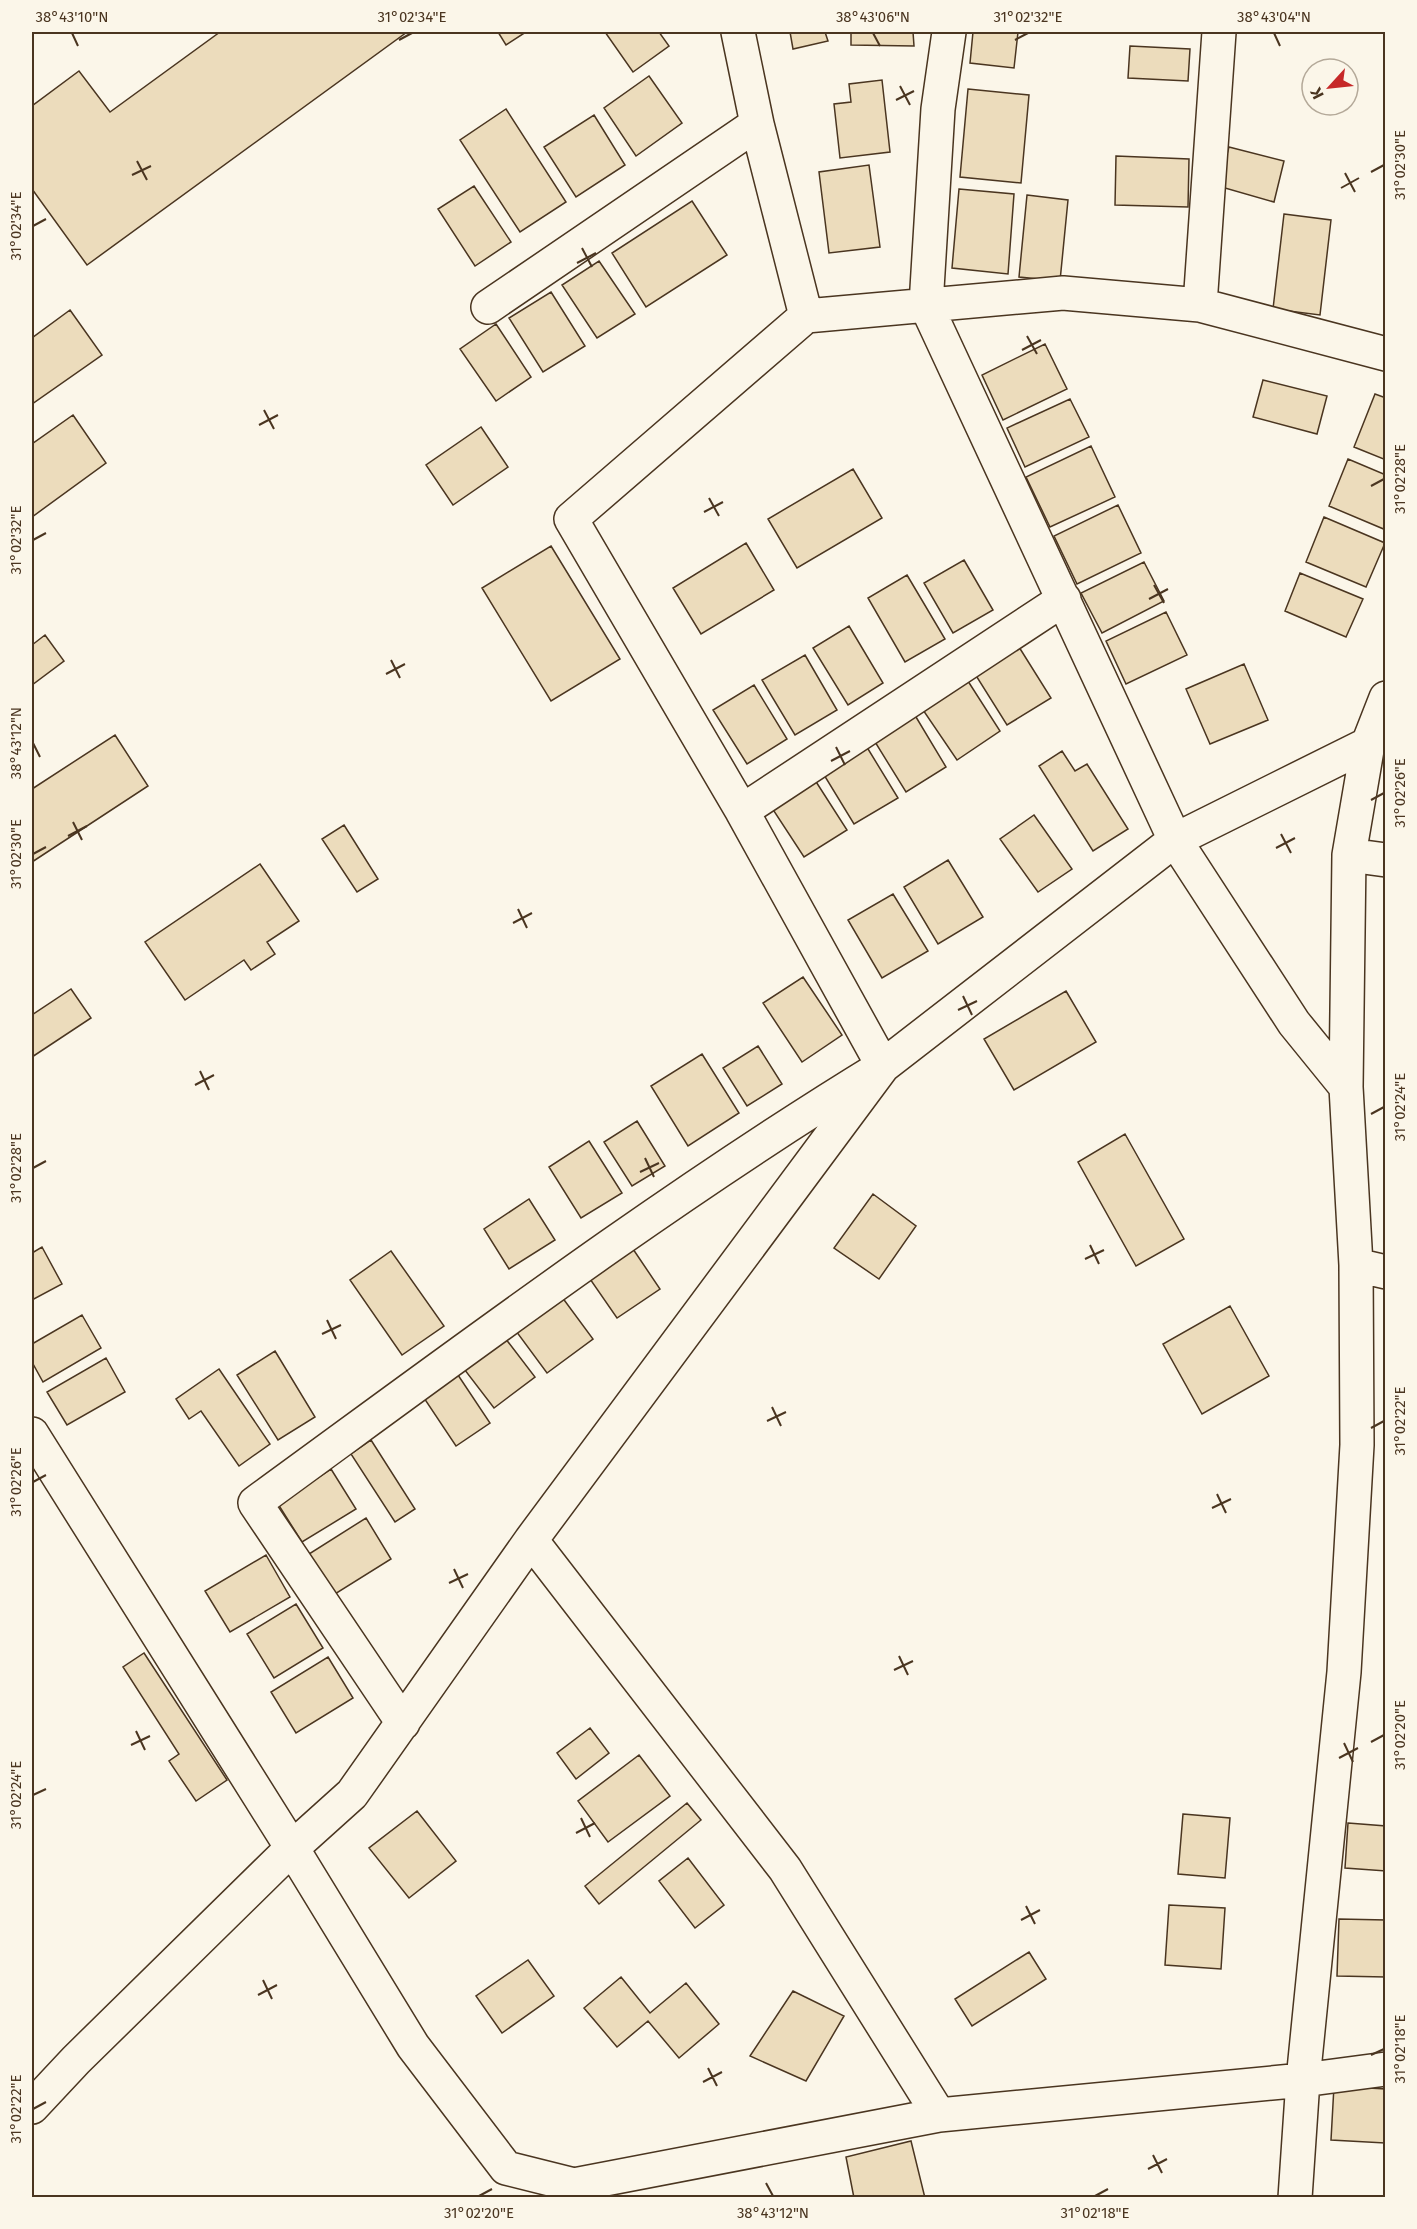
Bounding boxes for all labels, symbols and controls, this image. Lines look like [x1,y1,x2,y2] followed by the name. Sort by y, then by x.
[35,8,109,26] text: 38°43'10"N
[377,8,447,26] text: 31°02'34"E
[836,8,910,26] text: 38°43'06"N
[993,8,1063,26] text: 31°02'32"E
[1237,8,1311,26] text: 38°43'04"N
[1300,57,1360,117] north arrow
[1306,84,1328,102] text: K
[1391,130,1409,200] text: 31°02'30"E
[7,191,25,261] text: 31°02'34"E
[1391,444,1409,514] text: 31°02'28"E
[7,505,25,575] text: 31°02'32"E
[7,707,25,779] text: 38°43'12"N
[1391,758,1409,828] text: 31°02'26"E
[7,819,25,889] text: 31°02'30"E
[1391,1073,1409,1141] text: 31°02'24"E
[7,1133,25,1203] text: 31°02'28"E
[1391,1386,1409,1456] text: 31°02'22"E
[7,1447,25,1517] text: 31°02'26"E
[1391,1700,1409,1770] text: 31°02'20"E
[7,1761,25,1829] text: 31°02'24"E
[1391,2015,1409,2083] text: 31°02'18"E
[7,2074,25,2144] text: 31°02'22"E
[444,2204,514,2222] text: 31°02'20"E
[737,2204,809,2222] text: 38°43'12"N
[1061,2204,1129,2222] text: 31°02'18"E

